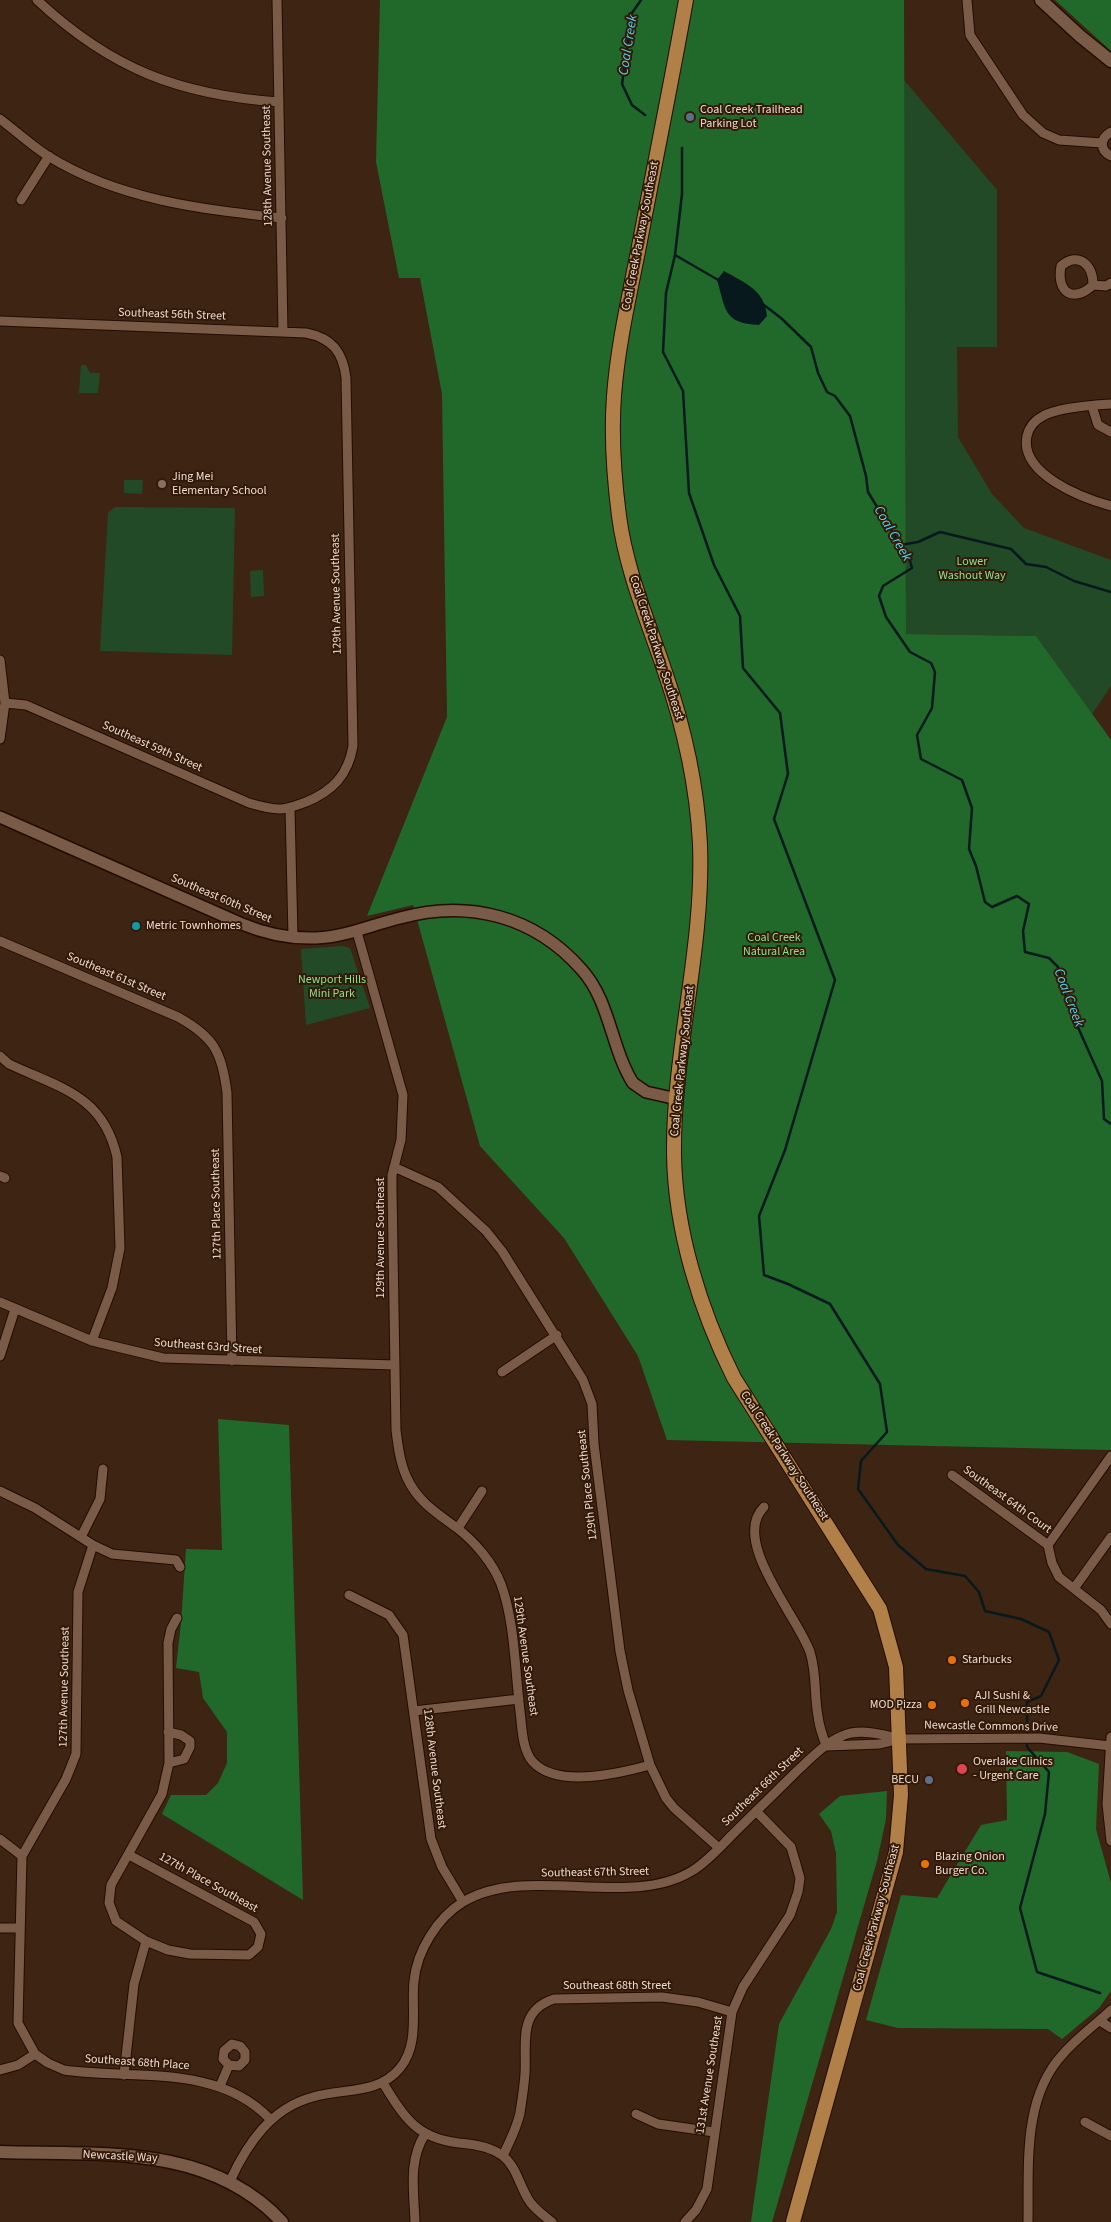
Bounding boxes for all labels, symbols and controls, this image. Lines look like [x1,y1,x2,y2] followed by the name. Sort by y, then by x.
[616,14,642,76] water label: Coal Creek
[700,103,803,131] place label: Coal Creek Trailhead Parking Lot
[260,105,276,227] street label: 128th Avenue Southeast
[684,111,696,123] marker: Coal Creek Trailhead Parking Lot
[619,160,663,312] street label: Coal Creek Parkway Southeast
[118,306,226,324] street label: Southeast 56th Street
[172,470,267,498] place label: Jing Mei Elementary School
[156,478,168,490] marker: Jing Mei Elementary School
[869,503,915,565] water label: Coal Creek
[329,533,345,655] street label: 129th Avenue Southeast
[938,555,1006,583] park label: Lower Washout Way
[626,574,686,722] street label: Coal Creek Parkway Southeast
[100,718,204,776] street label: Southeast 59th Street
[168,871,274,927] street label: Southeast 60th Street
[146,919,241,933] place label: Metric Townhomes
[130,920,142,932] marker: Metric Townhomes
[743,931,805,959] park label: Coal Creek Natural Area
[64,950,168,1004] street label: Southeast 61st Street
[1049,966,1087,1030] water label: Coal Creek
[298,973,366,1001] park label: Newport Hills Mini Park
[668,985,698,1137] street label: Coal Creek Parkway Southeast
[209,1148,225,1260] street label: 127th Place Southeast
[374,1178,388,1298] street label: 129th Avenue Southeast
[154,1336,262,1358] street label: Southeast 63rd Street
[737,1389,831,1523] street label: Coal Creek Parkway Southeast
[575,1429,601,1541] street label: 129th Place Southeast
[960,1463,1054,1537] street label: Southeast 64th Court
[509,1595,541,1717] street label: 129th Avenue Southeast
[57,1626,73,1748] street label: 127th Avenue Southeast
[962,1653,1012,1667] place label: Starbucks
[946,1654,958,1666] marker: Starbucks
[975,1689,1050,1717] place label: AJI Sushi & Grill Newcastle
[959,1697,971,1709] marker: AJI Sushi & Grill Newcastle
[870,1698,922,1712] place label: MOD Pizza
[926,1699,938,1711] marker: MOD Pizza
[419,1708,449,1830] street label: 128th Avenue Southeast
[924,1719,1058,1735] street label: Newcastle Commons Drive
[719,1744,807,1830] street label: Southeast 66th Street
[973,1755,1053,1783] place label: Overlake Clinics - Urgent Care
[955,1762,969,1776] marker: Overlake Clinics - Urgent Care
[891,1773,919,1787] place label: BECU
[923,1774,935,1786] marker: BECU
[850,1843,904,1993] street label: Coal Creek Parkway Southeast
[156,1850,260,1916] street label: 127th Place Southeast
[935,1850,1005,1878] place label: Blazing Onion Burger Co.
[919,1858,931,1870] marker: Blazing Onion Burger Co.
[541,1865,649,1881] street label: Southeast 67th Street
[563,1979,671,1993] street label: Southeast 68th Street
[694,2015,726,2135] street label: 131st Avenue Southeast
[84,2052,190,2074] street label: Southeast 68th Place
[82,2148,158,2166] street label: Newcastle Way

